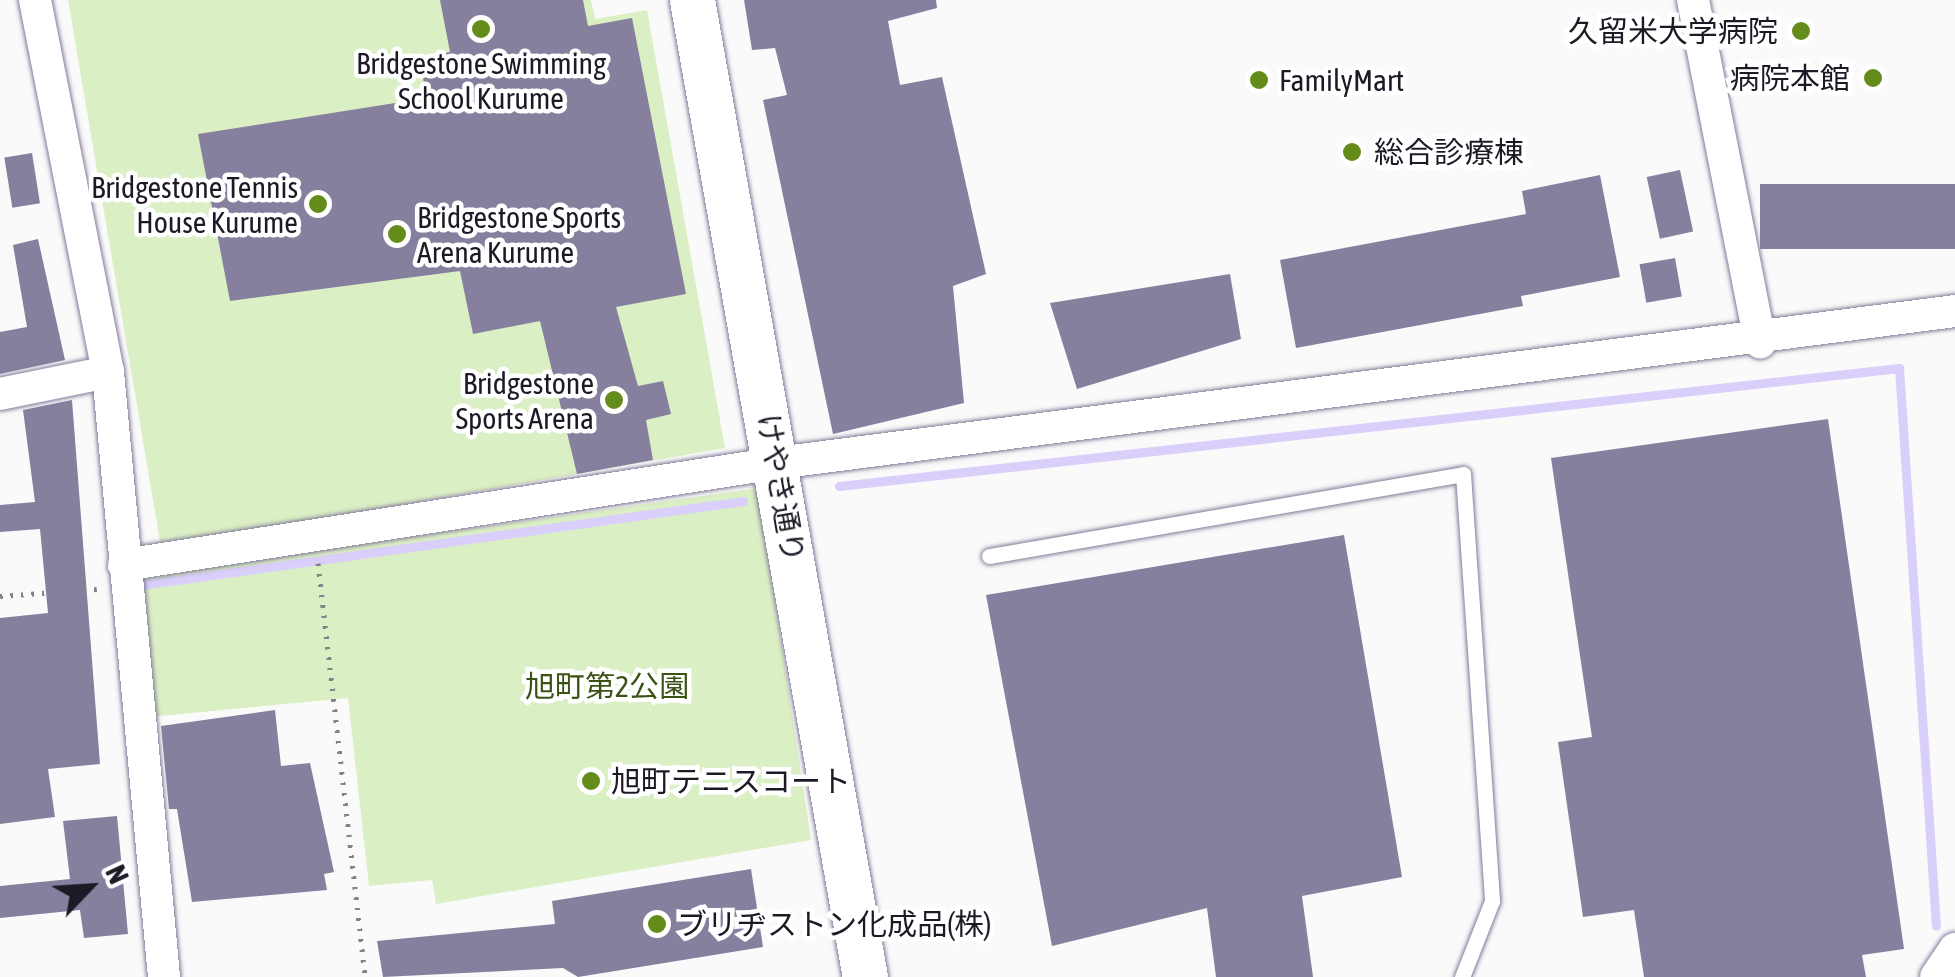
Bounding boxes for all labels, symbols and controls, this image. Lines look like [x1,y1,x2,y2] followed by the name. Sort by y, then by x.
[1568,13,1778,49] place label: 久留米大学病院
[470,18,492,40] marker: Bridgestone Swimming School Kurume
[1788,18,1814,44] marker: 久留米大学病院
[356,45,606,116] place label: Bridgestone Swimming School Kurume
[1730,60,1850,96] place label: 病院本館
[1279,62,1404,98] place label: FamilyMart
[1860,65,1886,91] marker: 病院本館
[1248,69,1270,91] marker: FamilyMart
[1374,134,1524,170] place label: 総合診療棟
[1339,139,1365,165] marker: 総合診療棟
[91,169,298,240] place label: Bridgestone Tennis House Kurume
[307,193,329,215] marker: Bridgestone Tennis House Kurume
[417,199,621,270] place label: Bridgestone Sports Arena Kurume
[386,223,408,245] marker: Bridgestone Sports Arena Kurume
[456,365,594,436] place label: Bridgestone Sports Arena
[603,389,625,411] marker: Bridgestone Sports Arena
[750,411,812,565] street label: けやき通り
[525,668,689,704] park label: 旭町第2公園
[611,763,851,799] place label: 旭町テニスコート
[580,770,602,792] marker: 旭町テニスコート
[40,837,140,937] north arrow
[99,860,135,889] text: N
[677,906,991,942] place label: ブリヂストン化成品(株)
[646,913,668,935] marker: ブリヂストン化成品(株)

